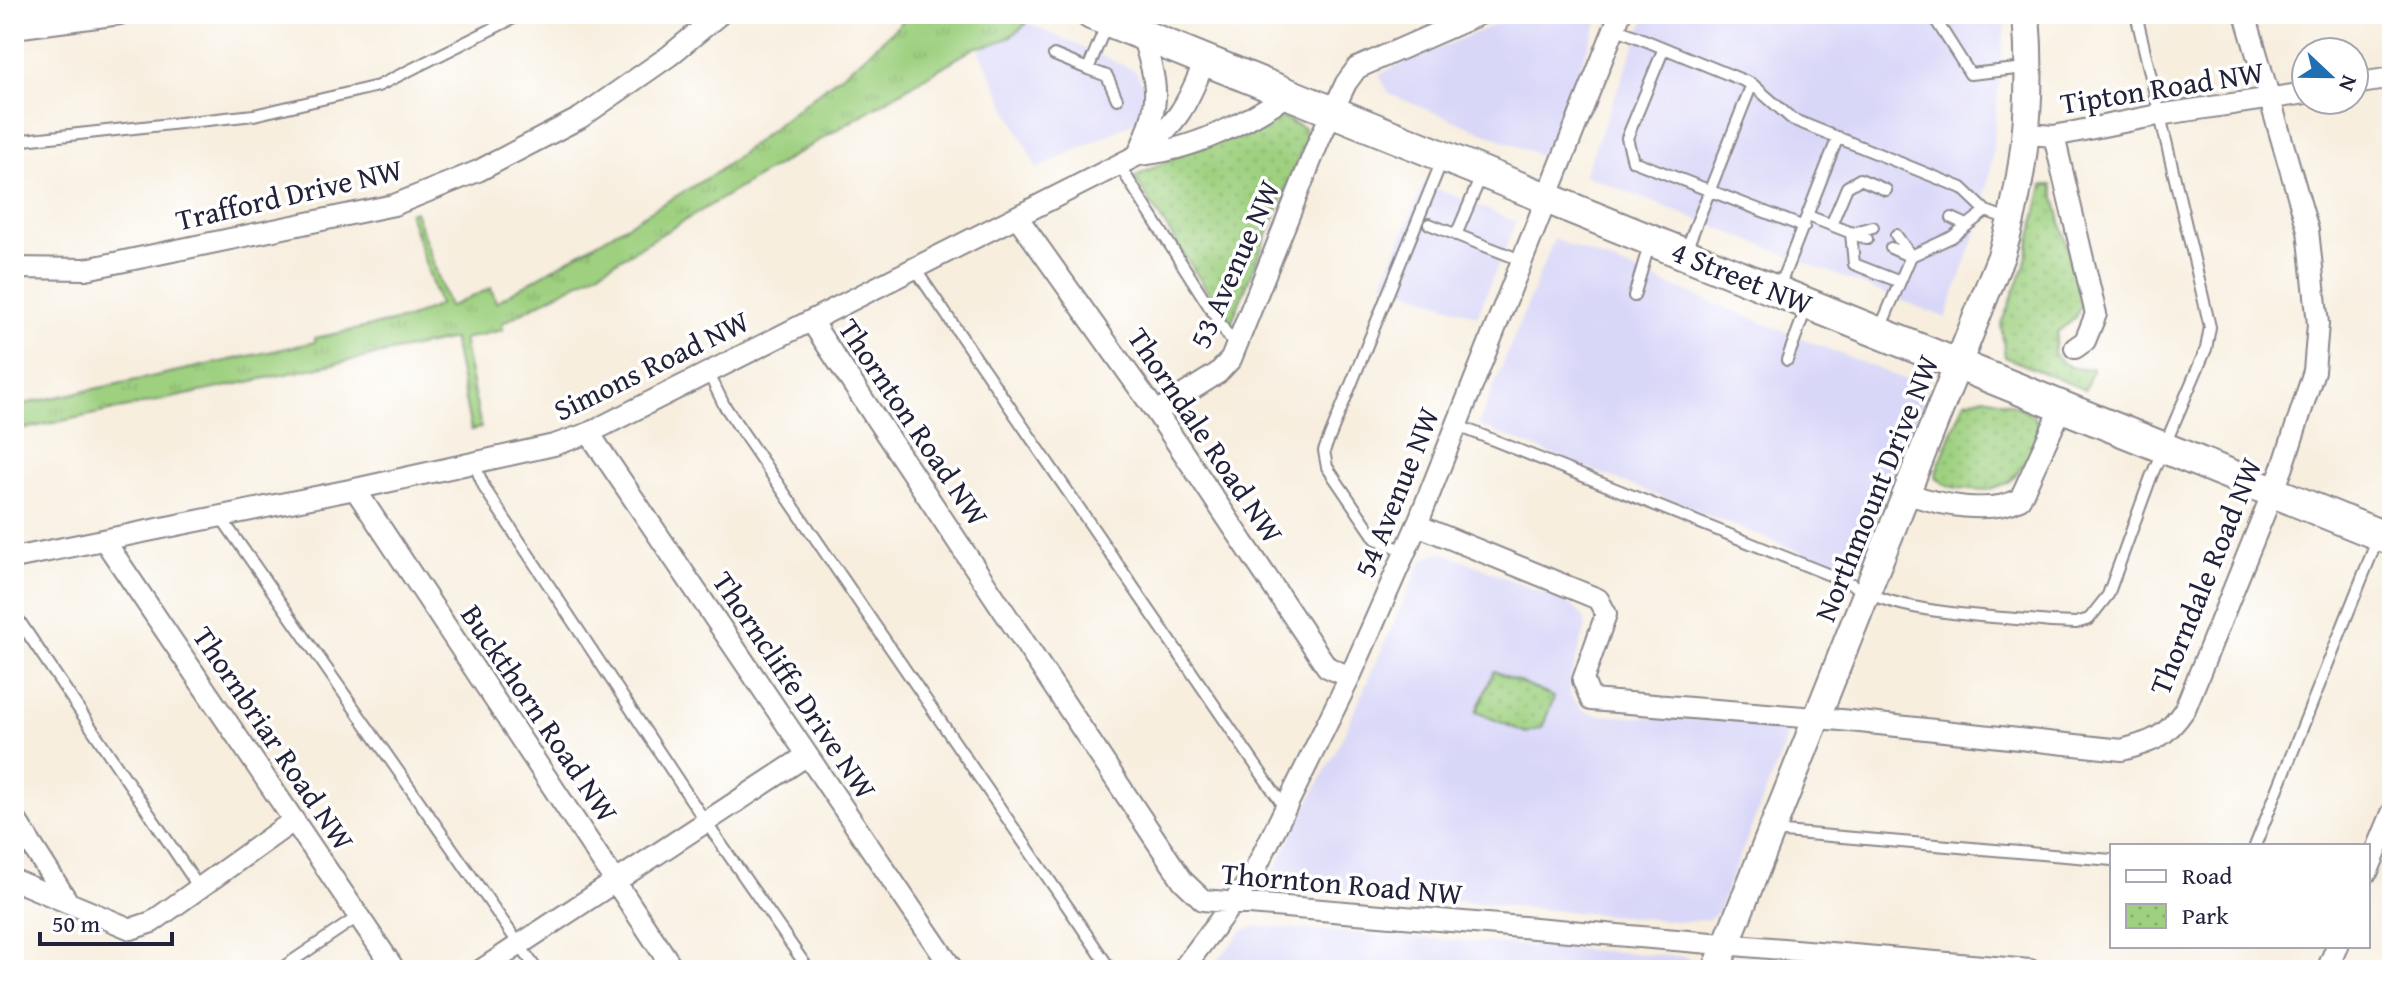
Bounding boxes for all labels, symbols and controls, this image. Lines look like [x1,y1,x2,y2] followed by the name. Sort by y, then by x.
[2290,36,2370,116] north arrow
[2057,49,2267,125] street label: Tipton Road NW
[2331,71,2366,97] text: N
[171,146,407,241] street label: Trafford Drive NW
[1177,173,1291,355] street label: 53 Avenue NW
[1665,229,1820,325] street label: 4 Street NW
[546,298,757,431] street label: Simons Road NW
[828,309,1000,535] street label: Thornton Road NW
[1117,318,1295,552] street label: Thorndale Road NW
[1802,348,1950,628] street label: Northmount Drive NW
[1342,400,1450,583] street label: 54 Avenue NW
[2137,450,2273,701] street label: Thorndale Road NW
[702,562,888,808] street label: Thorncliffe Drive NW
[451,595,630,831] street label: Buckthorn Road NW
[182,617,366,859] street label: Thornbriar Road NW
[2110,844,2370,948] legend
[1220,851,1465,916] street label: Thornton Road NW
[2182,858,2232,893] text: Road
[40,896,172,946] scale bar
[2182,898,2229,933] text: Park
[52,906,100,941] text: 50 m

